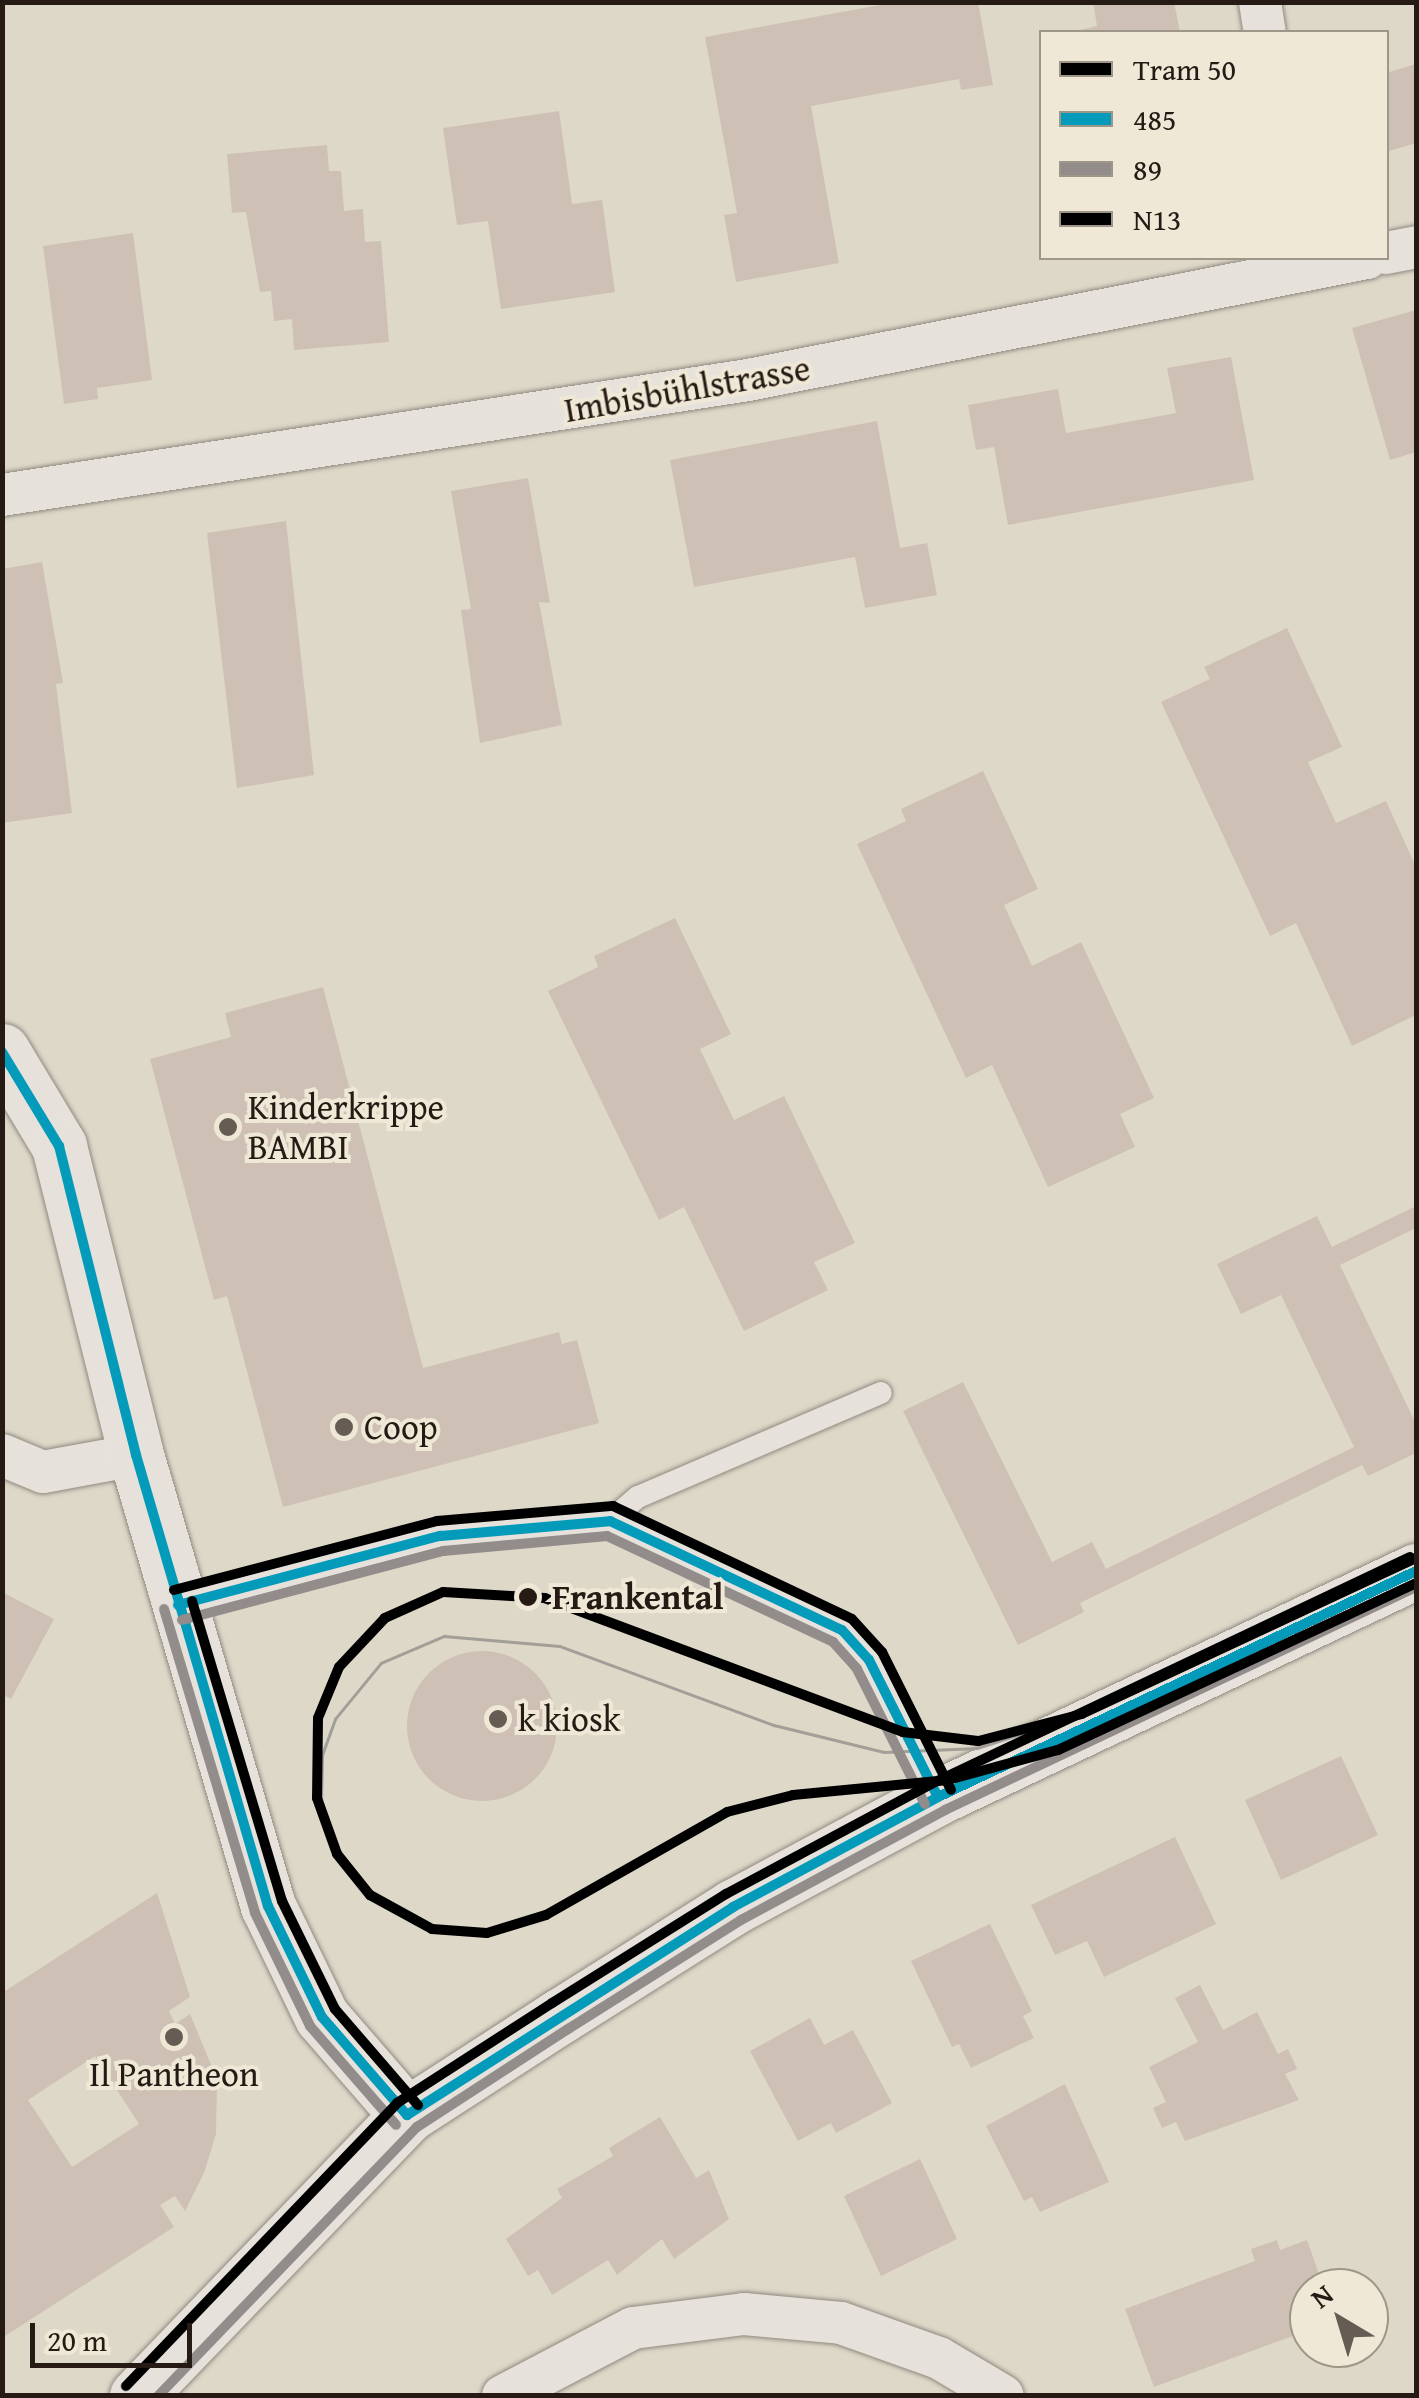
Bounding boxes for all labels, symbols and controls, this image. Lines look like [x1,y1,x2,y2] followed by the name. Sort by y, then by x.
[1039,30,1389,260] legend
[1133,47,1236,91] text: Tram 50
[1133,97,1176,141] text: 485
[1133,147,1162,191] text: 89
[1133,197,1182,241] text: N13
[561,347,813,431] street label: Imbisbühlstrasse
[248,1086,444,1168] place label: Kinderkrippe BAMBI
[217,1116,239,1138] marker: Kinderkrippe BAMBI
[364,1406,438,1448] place label: Coop
[333,1416,355,1438] marker: Coop
[552,1576,724,1618] place label: Frankental
[513,1582,543,1612] marker: Frankental
[518,1698,621,1740] place label: k kiosk
[487,1708,509,1730] marker: k kiosk
[163,2026,185,2048] marker: Il Pantheon
[89,2053,259,2095] place label: Il Pantheon
[1289,2268,1389,2368] north arrow
[1301,2274,1341,2317] text: N
[35,2303,198,2365] scale bar
[47,2318,107,2362] text: 20 m

